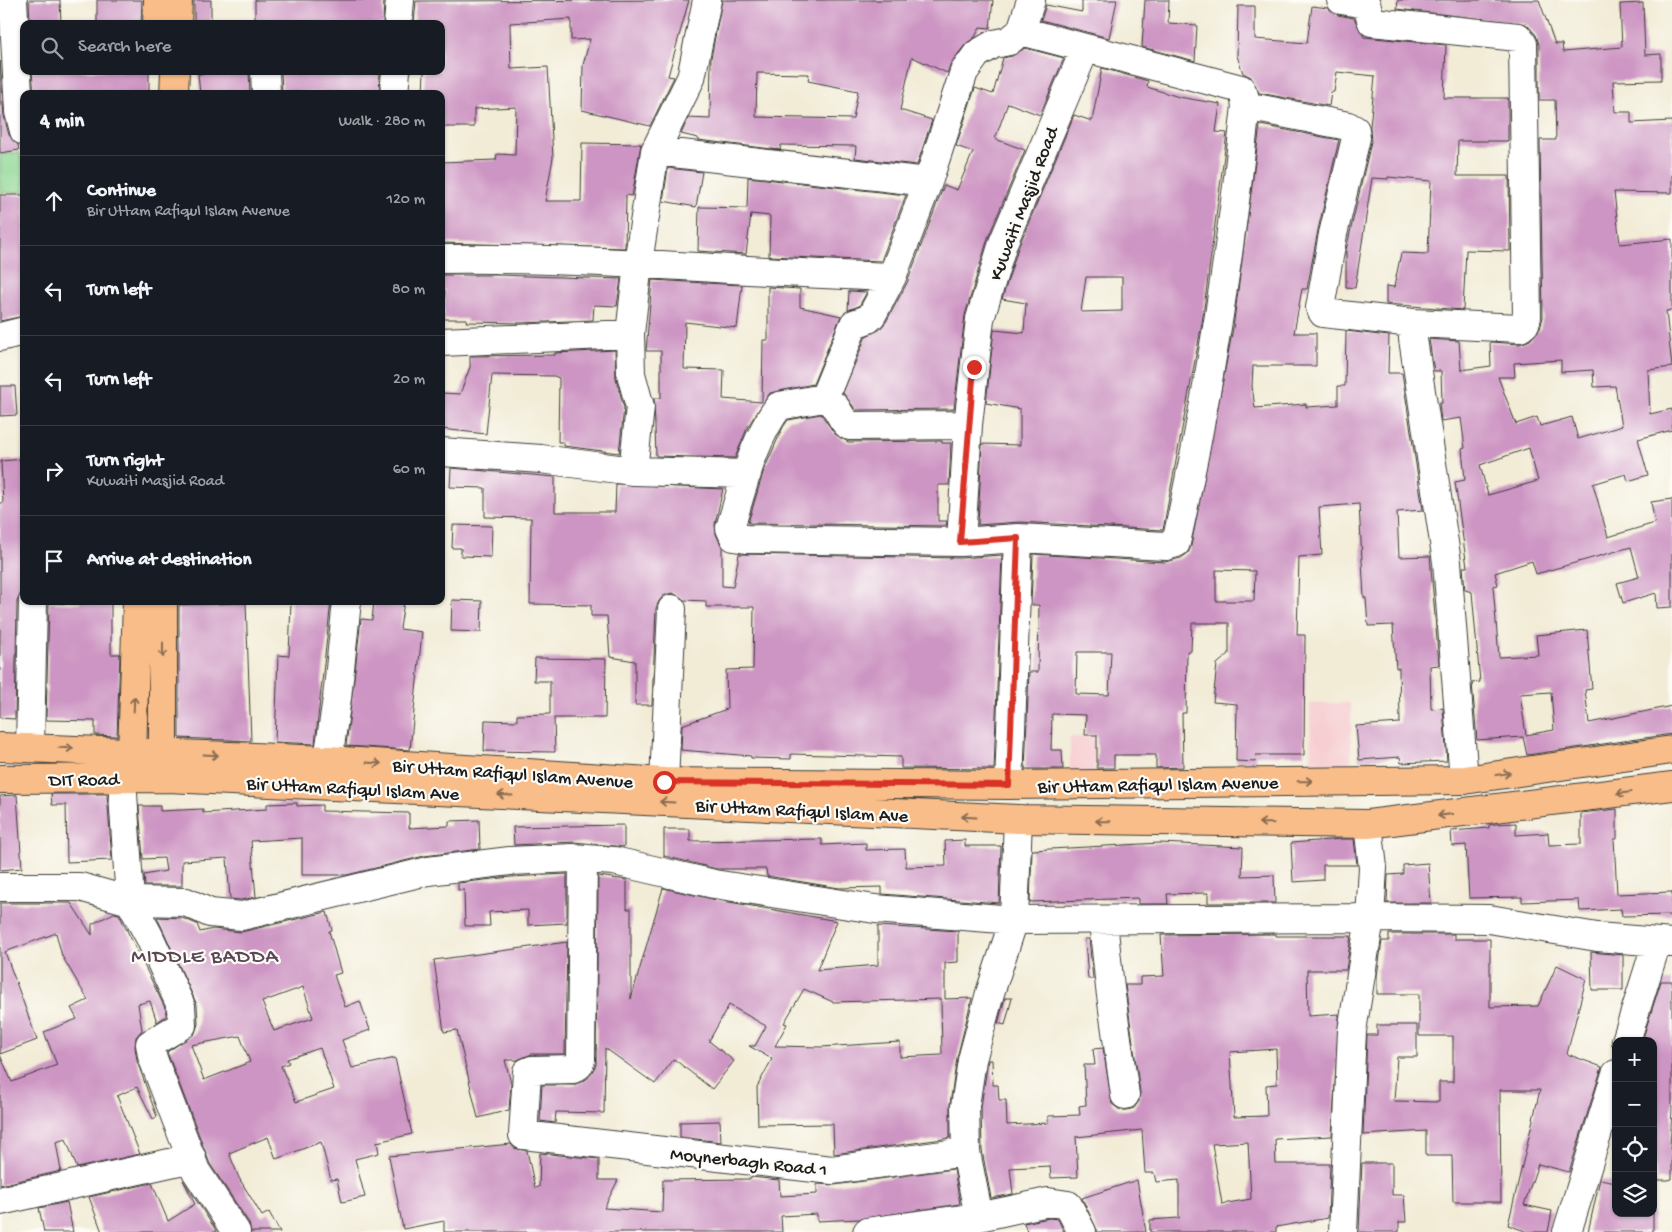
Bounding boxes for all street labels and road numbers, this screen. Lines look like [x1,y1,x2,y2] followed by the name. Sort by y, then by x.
[985,122,1066,284] street label: Kuwaiti Masjid Road
[391,756,634,795] street label: Bir Uttam Rafiqul Islam Avenue
[47,769,121,794] street label: DIT Road
[245,773,460,808] street label: Bir Uttam Rafiqul Islam Ave
[1036,773,1279,800] street label: Bir Uttam Rafiqul Islam Avenue
[694,795,909,830] street label: Bir Uttam Rafiqul Islam Ave
[669,1144,828,1183] street label: Moynerbagh Road 1

